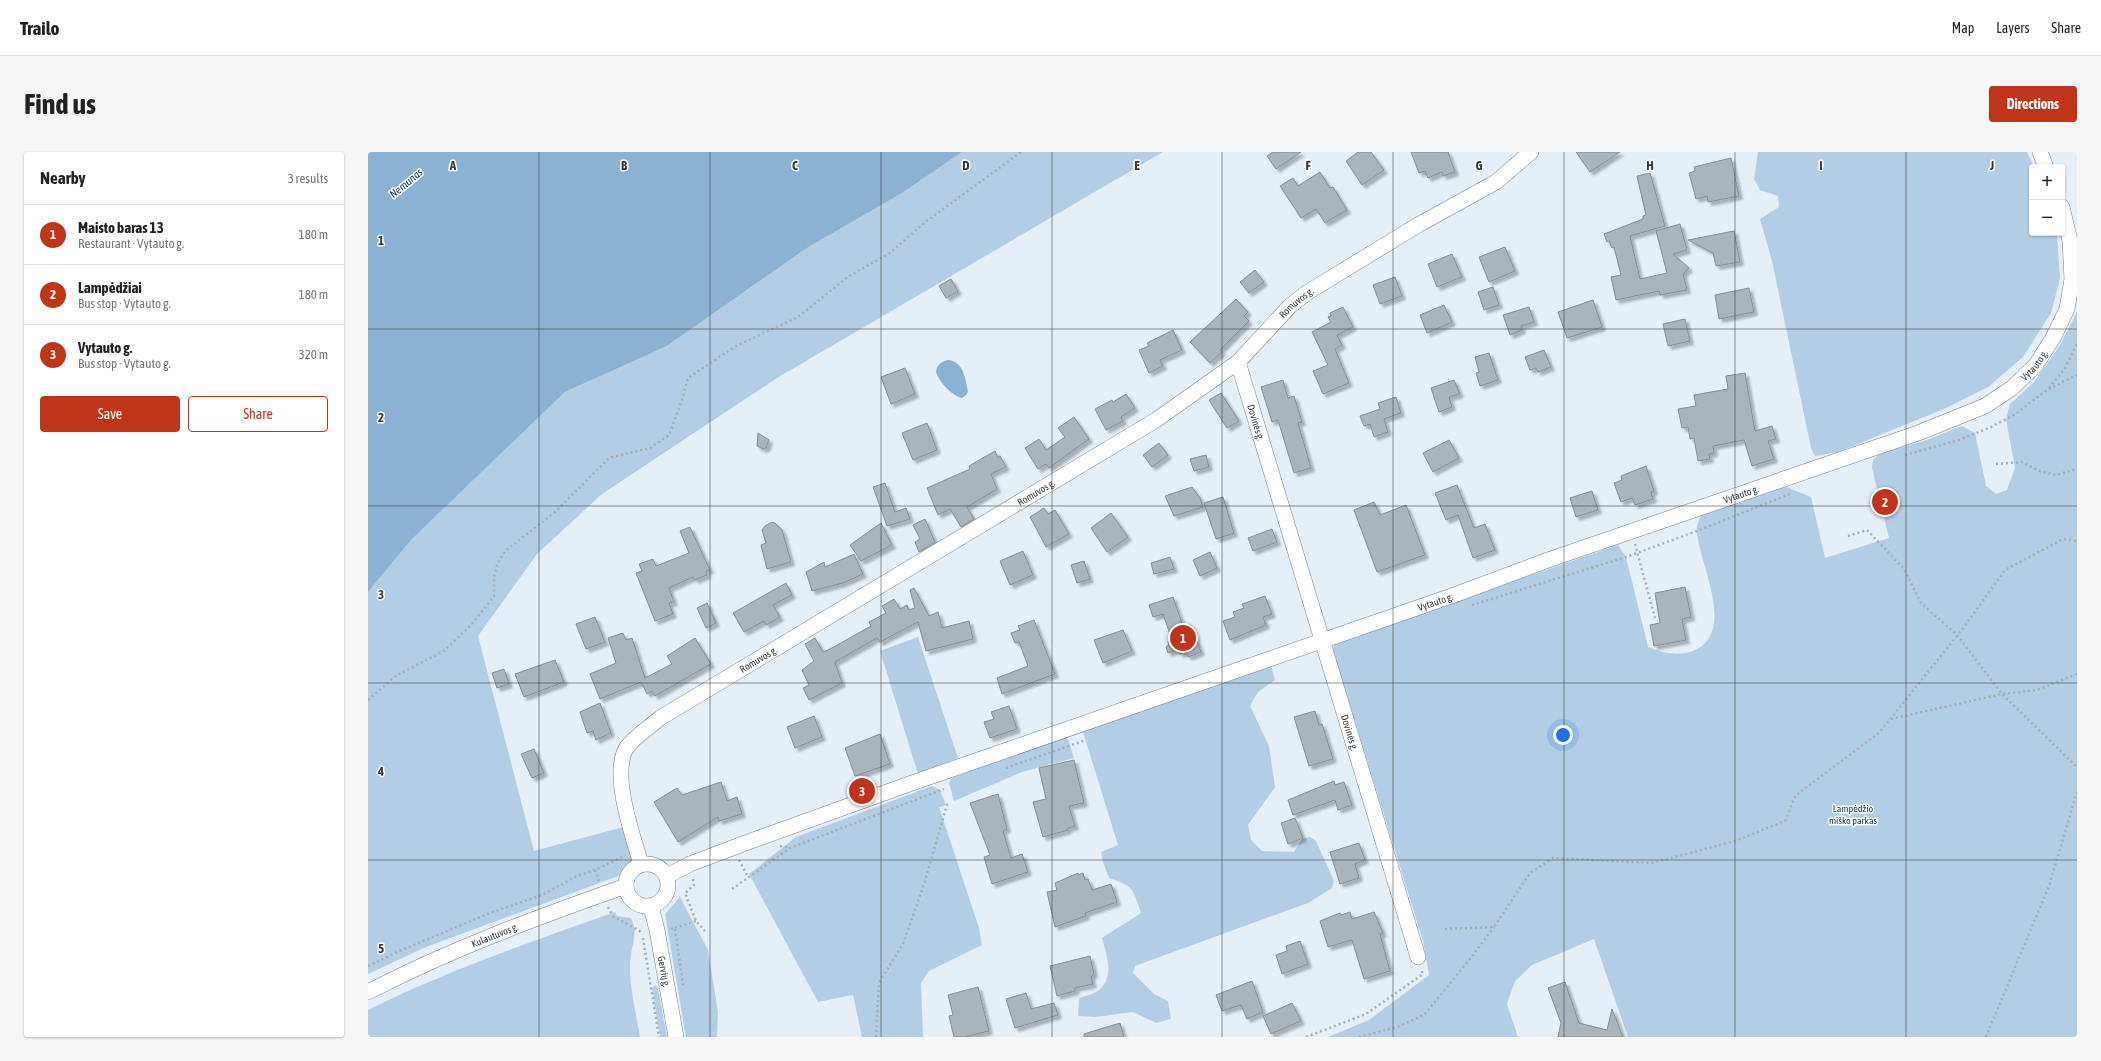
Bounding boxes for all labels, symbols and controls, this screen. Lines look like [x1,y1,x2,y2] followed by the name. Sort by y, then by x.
[20,17,59,39] text: Trailo
[1952,20,1974,36] text: Map
[1996,20,2029,36] text: Layers
[2051,20,2081,36] text: Share
[1989,86,2077,122] button: Directions
[24,88,96,120] text: Find us
[449,158,457,173] text: A
[621,158,628,173] text: B
[792,158,798,173] text: C
[962,158,970,173] text: D
[1134,158,1140,173] text: E
[1305,158,1311,173] text: F
[1476,158,1483,173] text: G
[1646,158,1654,173] text: H
[1819,158,1823,173] text: I
[1989,158,1994,173] text: J
[2029,164,2065,236] map controls
[2029,164,2065,200] button: +
[387,166,425,200] water label: Nemunas
[40,168,86,188] text: Nearby
[288,171,328,186] text: 3 results
[2029,200,2065,236] button: −
[78,219,164,236] text: Maisto baras 13
[50,227,56,242] text: 1
[299,227,328,242] text: 180 m
[378,233,384,248] text: 1
[78,236,184,251] text: Restaurant · Vytauto g.
[78,279,142,296] text: Lampėdžiai
[1277,285,1315,320] street label: Romuvos g.
[50,287,56,302] text: 2
[299,287,328,302] text: 180 m
[78,296,171,311] text: Bus stop · Vytauto g.
[78,339,132,356] text: Vytauto g.
[50,347,56,362] text: 3
[299,347,328,362] text: 320 m
[2018,348,2050,383] street label: Vytauto g.
[78,356,171,371] text: Bus stop · Vytauto g.
[40,396,180,432] button: Save
[188,396,328,432] button: Share
[1245,403,1266,442] street label: Dovinės g.
[378,410,384,425] text: 2
[1015,477,1057,508] street label: Romuvos g.
[1722,483,1760,505] street label: Vytauto g.
[1872,487,1898,517] pin: 2
[378,587,384,602] text: 3
[1416,591,1455,613] street label: Vytauto g.
[1170,623,1196,653] pin: 1
[738,644,779,675] street label: Romuvos g.
[1339,713,1360,752] street label: Dovinės g.
[1553,725,1573,745] your location
[377,764,384,779] text: 4
[849,776,875,806] pin: 3
[1829,803,1878,826] park label: Lampėdžio miško parkas
[470,921,520,950] street label: Kulautuvos g.
[378,941,384,956] text: 5
[656,955,672,988] street label: Gervių g.

